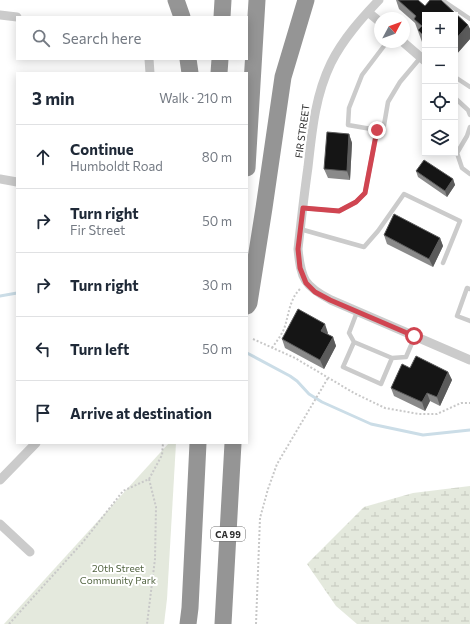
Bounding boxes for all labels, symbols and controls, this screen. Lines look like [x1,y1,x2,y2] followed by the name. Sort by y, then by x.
[374,12,410,48] north arrow
[422,12,458,156] map controls
[422,12,458,48] button: +
[16,16,248,60] search box
[30,27,52,49] icon: search
[62,29,141,47] text: Search here
[422,48,458,84] button: −
[422,84,458,120] button: locate
[32,88,75,109] text: 3 min
[159,90,232,106] text: Walk · 210 m
[292,103,312,159] street label: FIR STREET
[422,120,458,156] button: layers
[368,121,386,139] route end
[70,140,134,158] text: Continue
[32,146,54,168] icon: ahead
[202,149,232,165] text: 80 m
[70,158,163,174] text: Humboldt Road
[70,204,139,222] text: Turn right
[32,210,54,232] icon: right
[202,213,232,229] text: 50 m
[70,222,125,238] text: Fir Street
[32,274,54,296] icon: right
[70,276,139,294] text: Turn right
[202,277,232,293] text: 30 m
[405,327,423,345] route start
[32,338,54,360] icon: left
[70,340,129,358] text: Turn left
[202,341,232,357] text: 50 m
[32,402,54,424] icon: arrive
[70,404,212,422] text: Arrive at destination
[211,527,245,541] road number: CA 99
[80,562,157,586] park label: 20th Street Community Park

